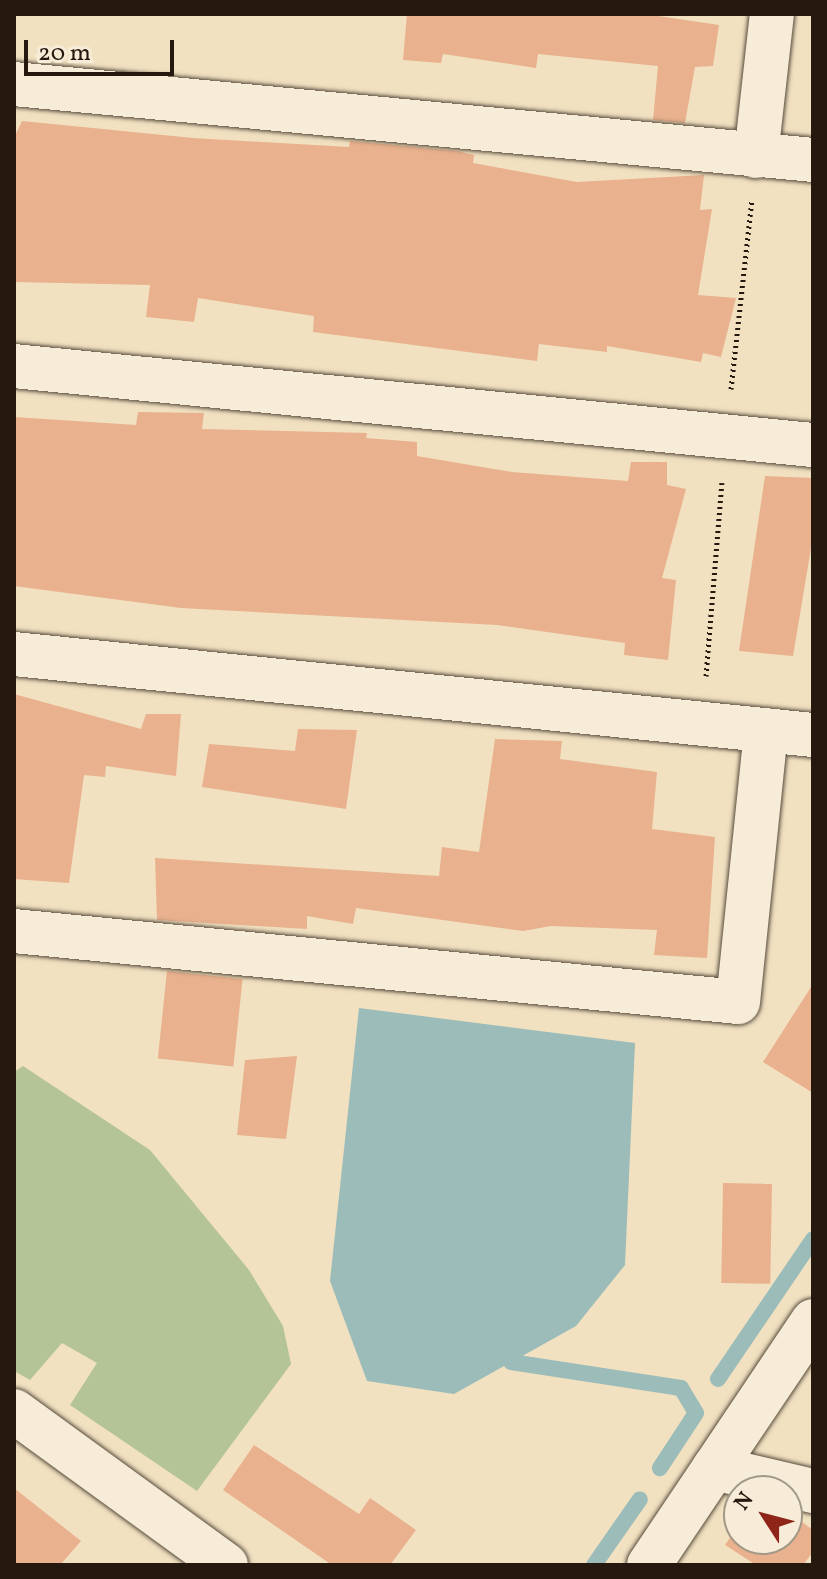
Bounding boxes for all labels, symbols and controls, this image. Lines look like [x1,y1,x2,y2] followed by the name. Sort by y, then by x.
[28,24,178,74] scale bar
[38,37,91,71] text: 20 m
[723,1475,803,1555] north arrow
[728,1486,762,1517] text: N

